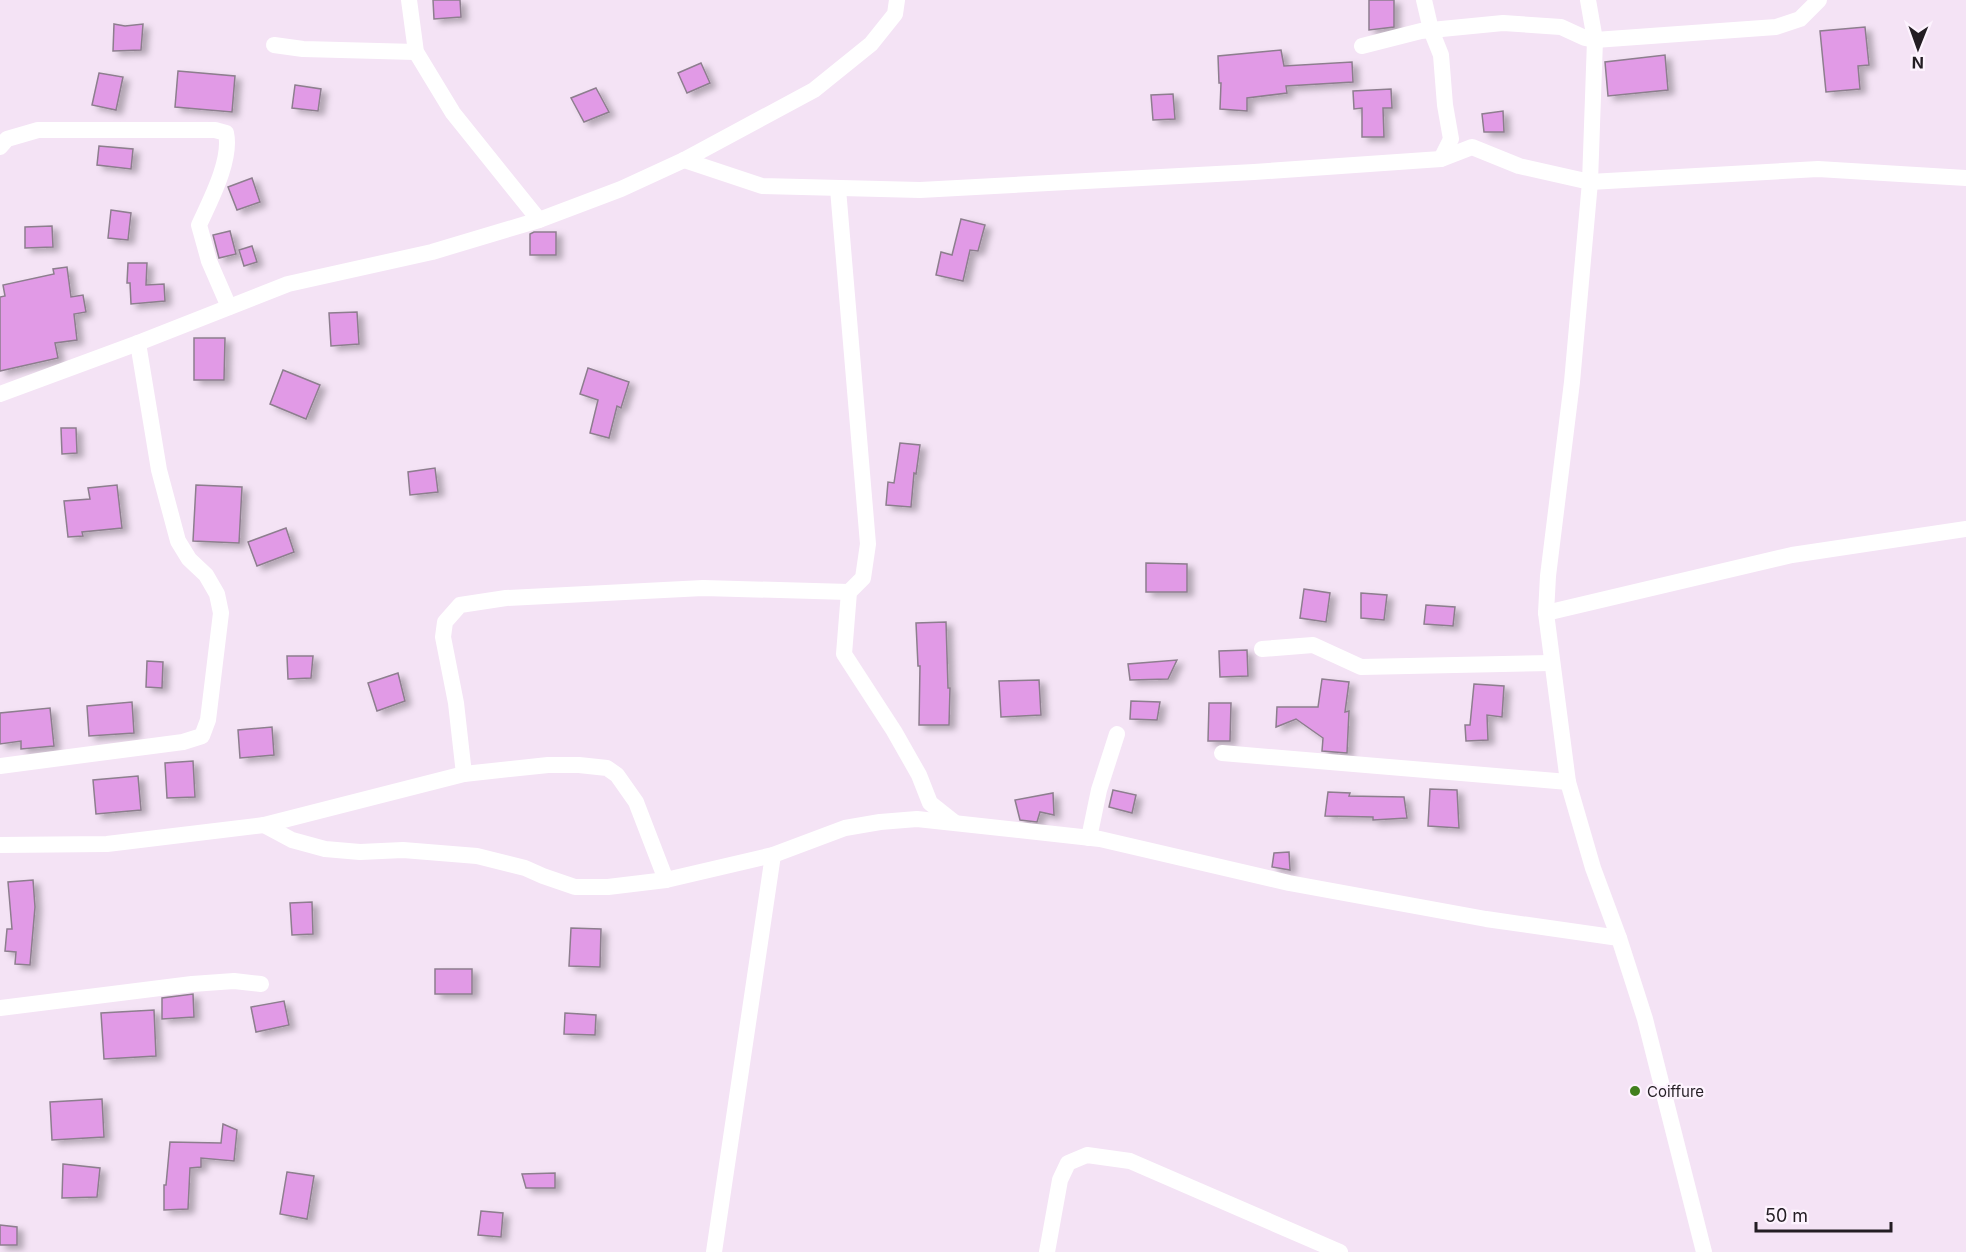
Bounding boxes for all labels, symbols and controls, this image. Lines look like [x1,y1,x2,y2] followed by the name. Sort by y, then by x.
[1888,18,1948,78] north arrow
[1911,53,1924,73] text: N
[1647,1082,1704,1101] place label: Coiffure
[1628,1084,1642,1098] marker: Coiffure
[1756,1195,1891,1233] scale bar
[1765,1205,1808,1226] text: 50 m

